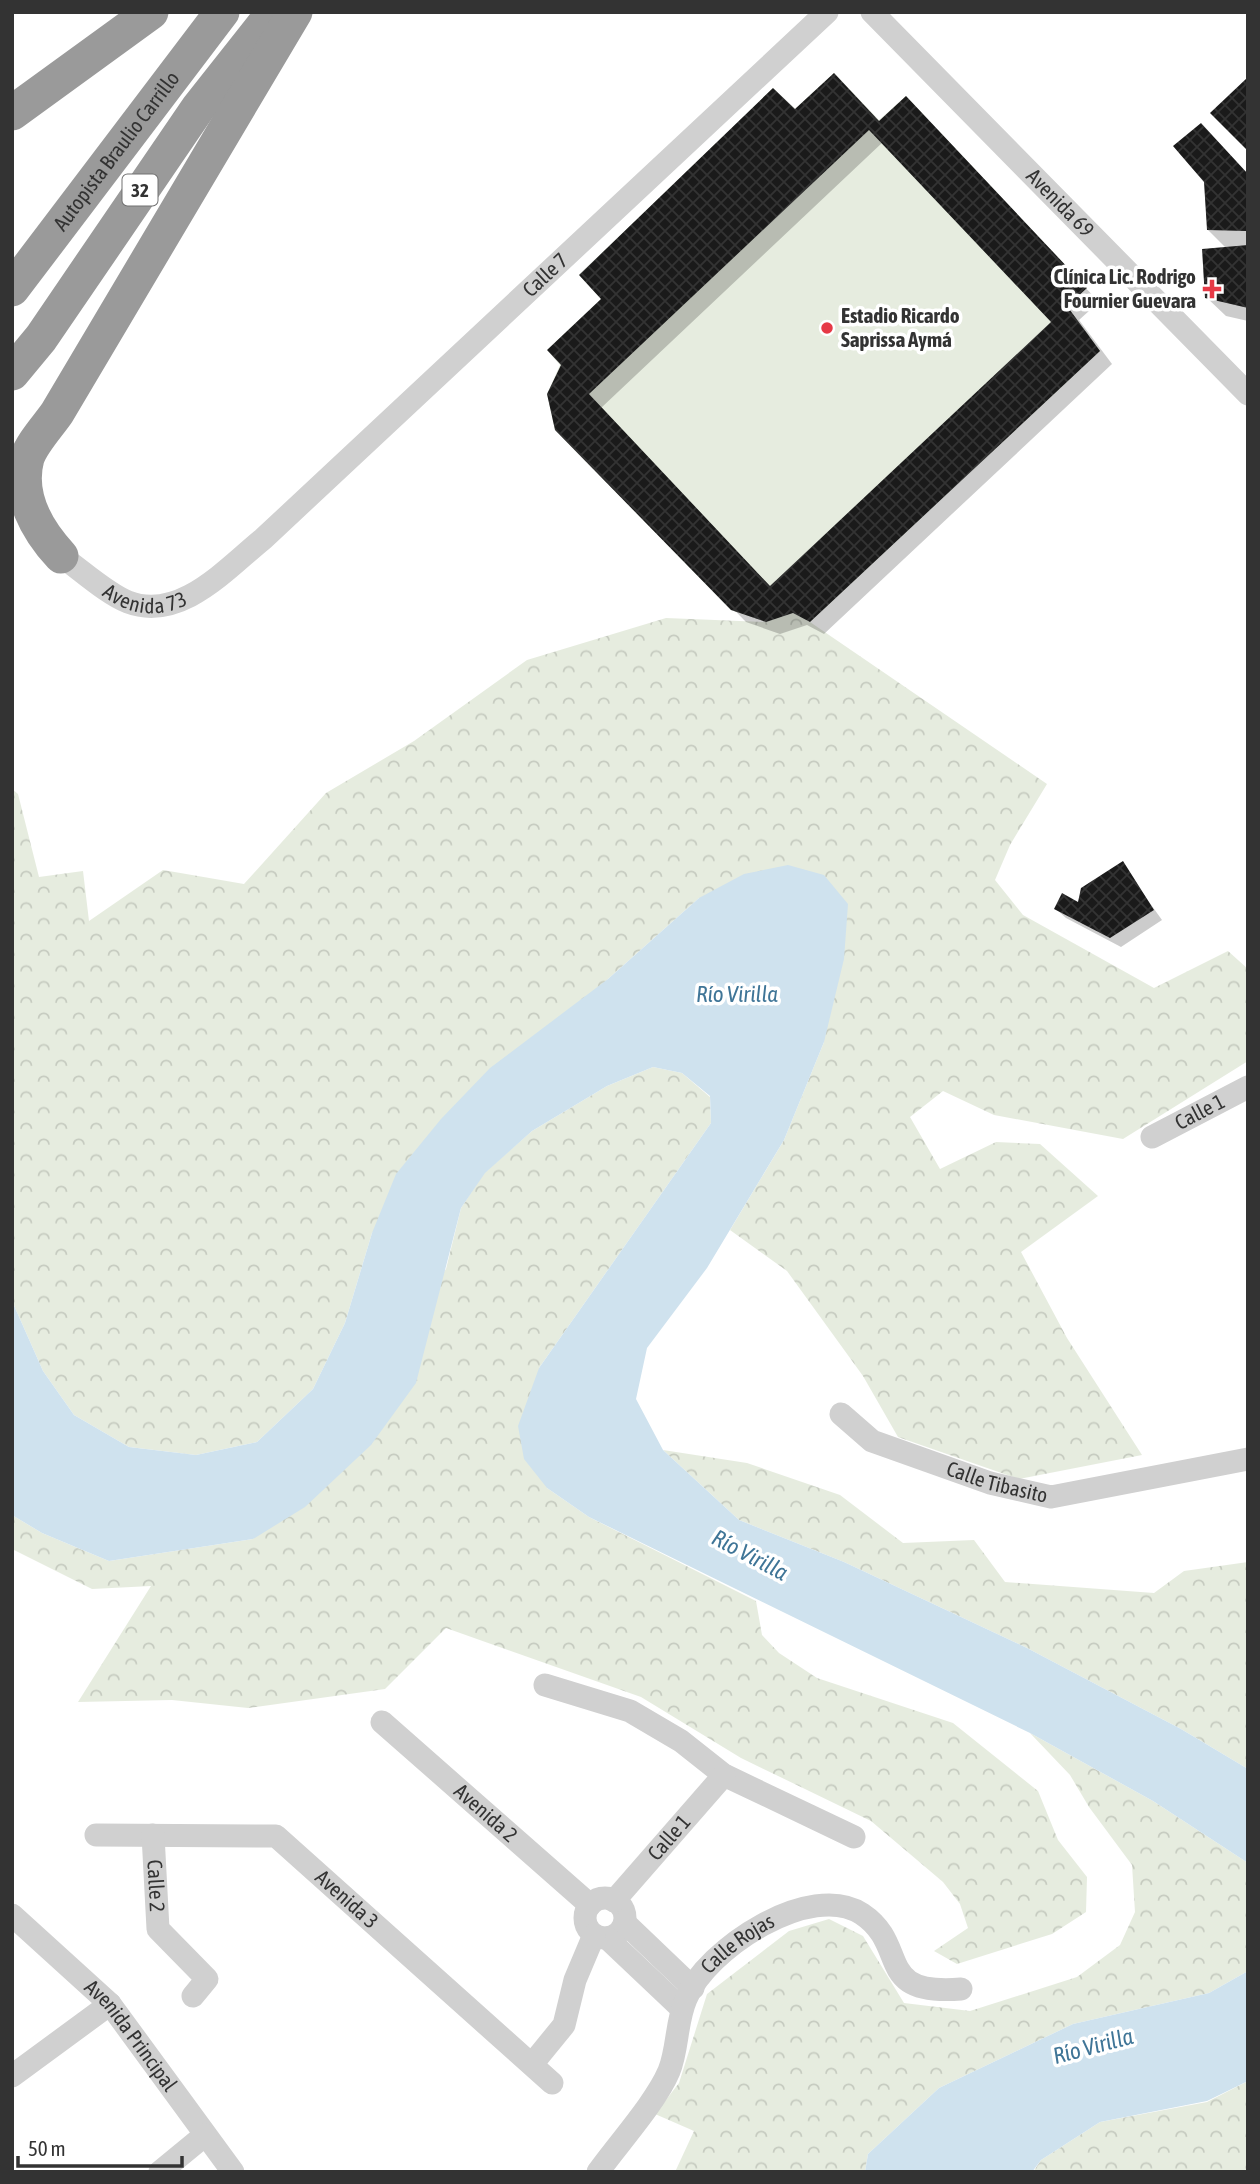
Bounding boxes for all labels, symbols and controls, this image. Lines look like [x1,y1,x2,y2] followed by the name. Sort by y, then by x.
[48,66,184,235] street label: Autopista Braulio Carrillo
[1022,163,1099,241] street label: Avenida 69
[122,174,158,206] road number: 32
[517,248,572,301] street label: Calle 7
[1054,264,1196,312] place label: Clínica Lic. Rodrigo Fournier Guevara
[1202,279,1222,299] marker: Clínica Lic. Rodrigo Fournier Guevara
[841,303,960,351] place label: Estadio Ricardo Saprissa Aymá
[819,320,835,336] marker: Estadio Ricardo Saprissa Aymá
[99,578,190,618] street label: Avenida 73
[696,981,778,1007] water label: Río Virilla
[1171,1088,1228,1134] street label: Calle 1
[944,1456,1050,1507] street label: Calle Tibasito
[708,1524,793,1586] water label: Río Virilla
[450,1778,523,1846] street label: Avenida 2
[642,1809,695,1865] street label: Calle 1
[143,1859,170,1913] street label: Calle 2
[311,1864,384,1933] street label: Avenida 3
[695,1908,778,1978] street label: Calle Rojas
[80,1974,183,2096] street label: Avenida Principal
[1050,2023,1136,2069] water label: Río Virilla
[18,2124,182,2168] scale bar
[28,2136,66,2160] text: 50 m

